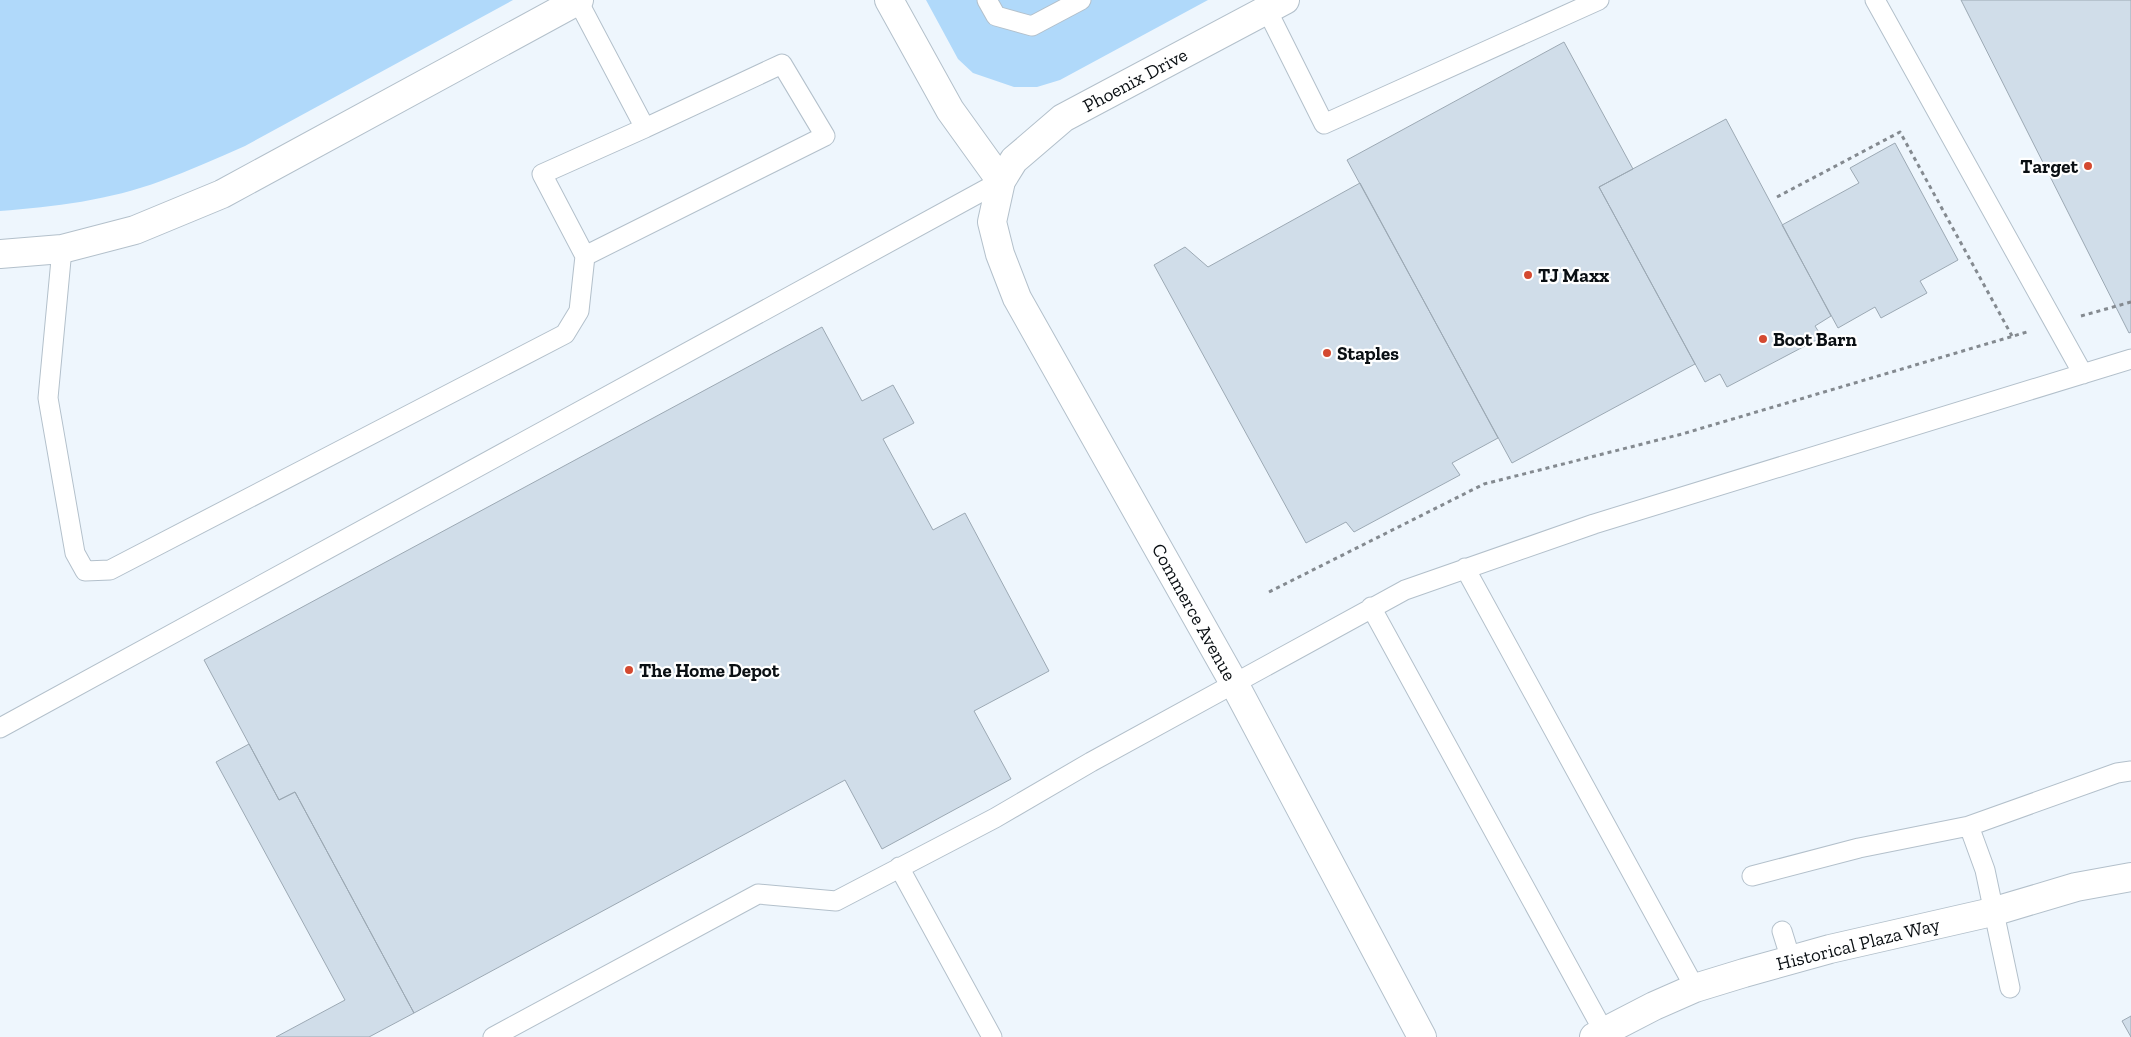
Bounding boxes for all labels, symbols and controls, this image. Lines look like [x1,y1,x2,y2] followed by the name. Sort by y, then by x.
[1079,43,1191,117] street label: Phoenix Drive
[2020,155,2078,178] place label: Target
[2082,160,2094,172] marker: Target
[1538,264,1609,287] place label: TJ Maxx
[1522,269,1534,281] marker: TJ Maxx
[1773,328,1858,351] place label: Boot Barn
[1757,333,1769,345] marker: Boot Barn
[1337,342,1399,365] place label: Staples
[1321,347,1333,359] marker: Staples
[1147,539,1241,685] street label: Commerce Avenue
[639,659,780,682] place label: The Home Depot
[623,664,635,676] marker: The Home Depot
[1774,912,1942,975] street label: Historical Plaza Way

